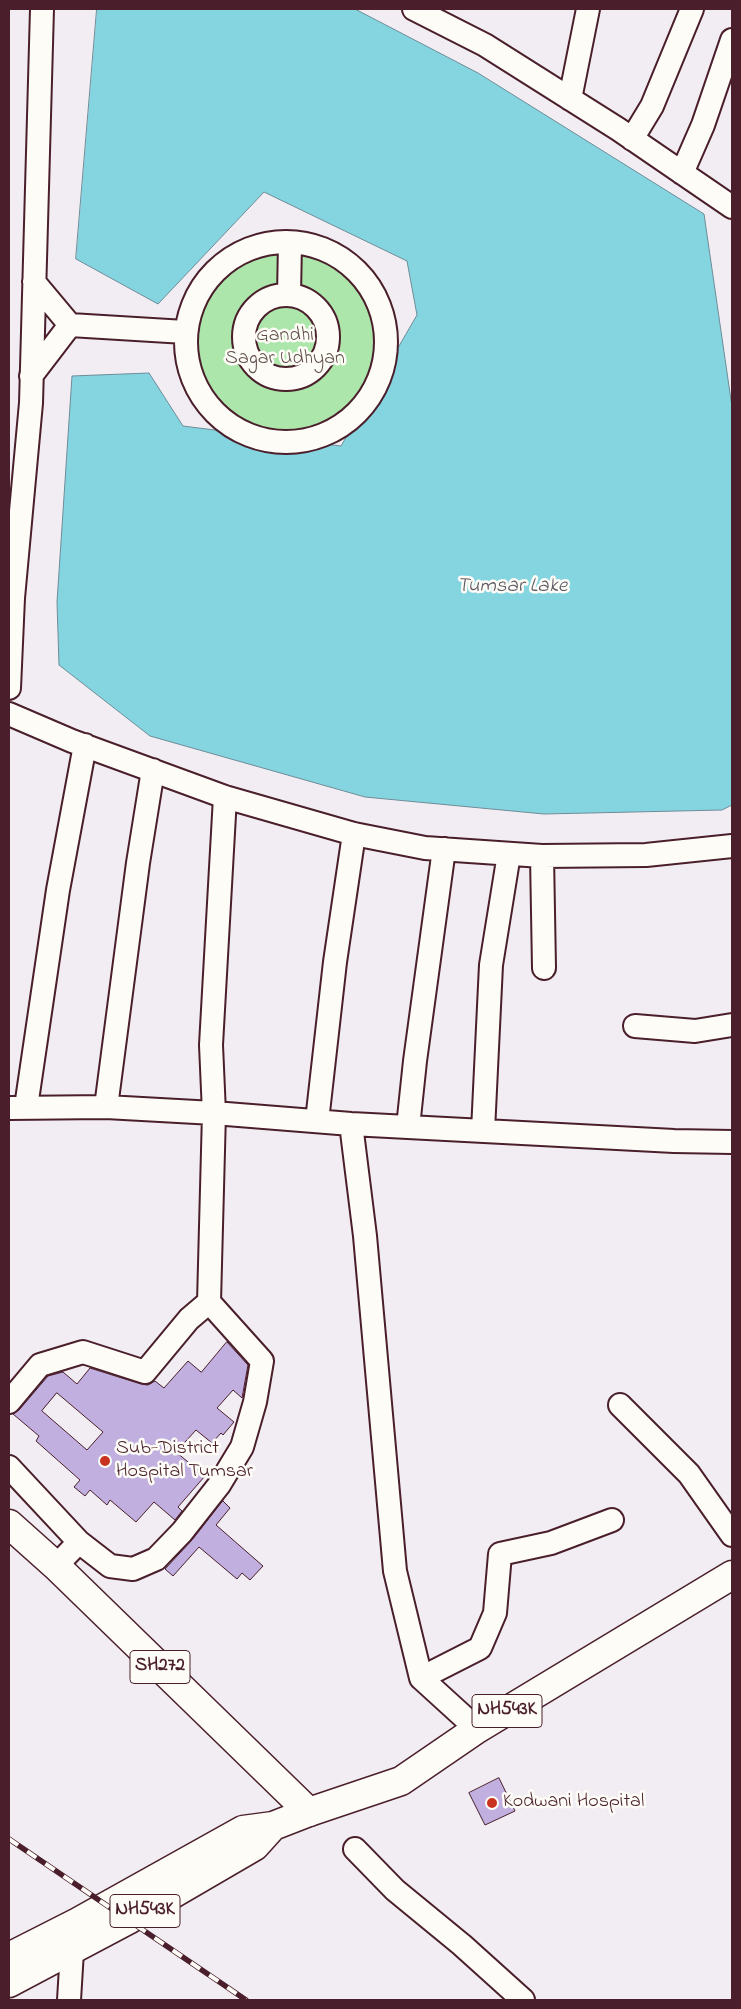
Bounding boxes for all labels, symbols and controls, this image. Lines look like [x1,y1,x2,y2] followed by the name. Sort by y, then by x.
[225,325,345,372] park label: Gandhi Sagar Udhyan
[457,575,567,601] water label: Tumsar Lake
[116,1438,253,1485] place label: Sub-District Hospital Tumsar
[98,1454,112,1468] marker: Sub-District Hospital Tumsar
[130,1650,190,1684] road number: SH272
[472,1694,542,1728] road number: NH543K
[503,1791,644,1815] place label: Kodwani Hospital
[485,1796,499,1810] marker: Kodwani Hospital
[110,1894,180,1928] road number: NH543K

